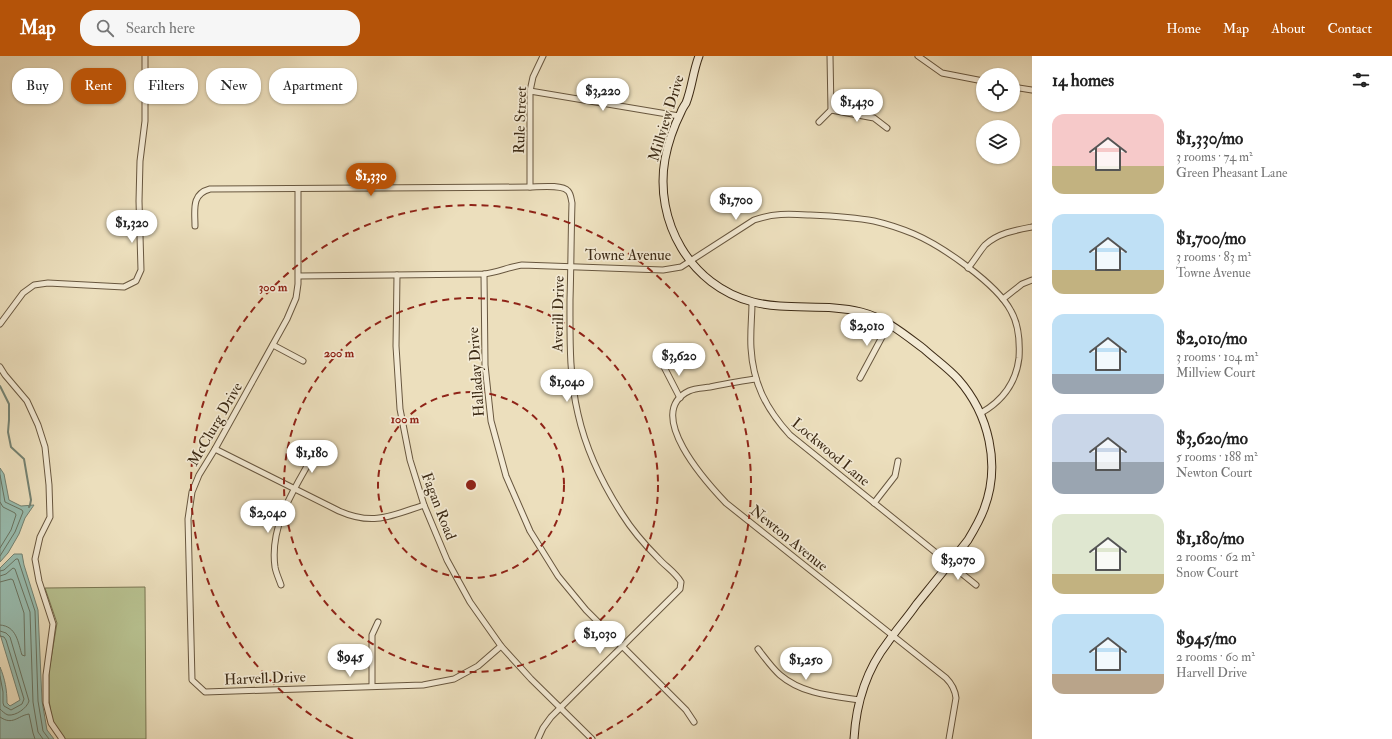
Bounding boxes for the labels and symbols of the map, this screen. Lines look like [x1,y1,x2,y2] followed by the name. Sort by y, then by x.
[644,73,689,164] street label: Millview Drive
[570,78,636,112] pin: $3,220
[510,86,531,154] street label: Rule Street
[824,89,890,123] pin: $1,430
[338,163,404,197] pin: $1,330
[703,187,769,221] pin: $1,700
[99,210,165,244] pin: $1,320
[585,246,671,265] street label: Towne Avenue
[548,276,569,353] street label: Averill Drive
[259,280,288,295] text: 300 m
[834,313,900,347] pin: $2,010
[464,326,489,417] street label: Halladay Drive
[646,343,712,377] pin: $3,620
[324,346,355,361] text: 200 m
[534,369,600,403] pin: $1,040
[184,379,247,469] street label: McClurg Drive
[391,412,420,427] text: 100 m
[788,414,874,491] street label: Lockwood Lane
[279,440,345,474] pin: $1,180
[417,470,460,543] street label: Fagan Road
[464,478,478,492] centre of rings
[235,500,301,534] pin: $2,040
[746,501,832,576] street label: Newton Avenue
[925,547,991,581] pin: $3,070
[567,621,633,655] pin: $1,030
[326,644,374,678] pin: $945
[773,647,839,681] pin: $1,250
[224,668,306,689] street label: Harvell Drive

